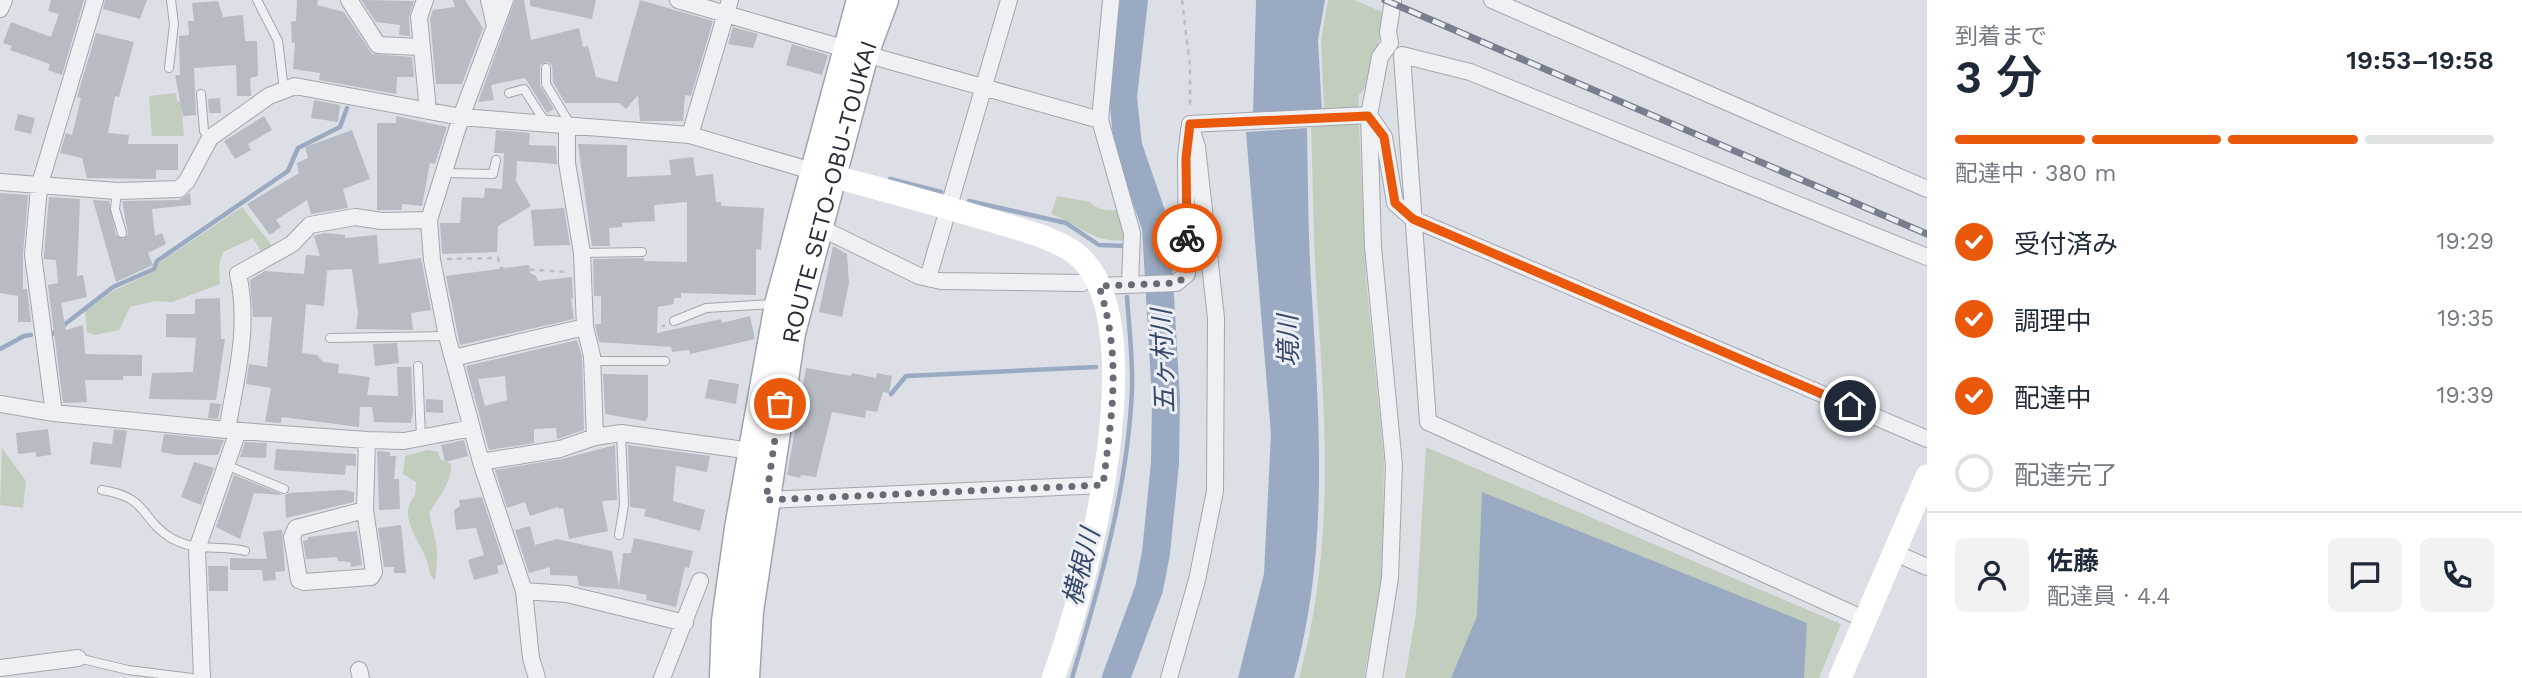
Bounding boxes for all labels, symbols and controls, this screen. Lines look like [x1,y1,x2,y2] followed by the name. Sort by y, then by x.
[1955,23,2047,50] text: 到着まで
[777,37,883,345] street label: ROUTE SETO-OBU-TOUKAI
[2346,45,2494,75] text: 19:53–19:58
[1955,50,2042,104] text: 3 分
[1955,160,2117,187] text: 配達中 · 380 m
[1152,203,1222,273] courier
[1168,219,1206,257] icon: bike
[1955,223,1993,261] icon: check
[2436,228,2494,255] text: 19:29
[2014,229,2118,259] text: 受付済み
[1955,300,1993,338] icon: check
[2437,305,2494,332] text: 19:35
[1146,306,1180,413] water label: 五ヶ村川
[2014,306,2092,336] text: 調理中
[1272,312,1303,367] water label: 境川
[750,374,810,434] pin
[1820,376,1880,436] pin
[1955,377,1993,415] icon: check
[2436,382,2494,409] text: 19:39
[2014,383,2092,413] text: 配達中
[761,385,799,423] icon: bag
[1831,387,1869,425] icon: home
[2014,460,2118,490] text: 配達完了
[1057,523,1106,608] water label: 横根川
[1955,538,2029,612] button: person
[2328,538,2402,612] button: chat
[2420,538,2494,612] button: phone
[2047,546,2099,576] text: 佐藤
[2047,583,2171,610] text: 配達員 · 4.4

